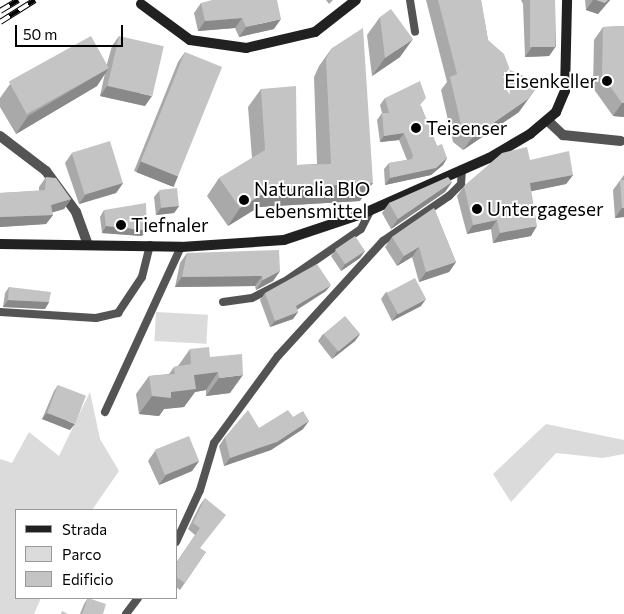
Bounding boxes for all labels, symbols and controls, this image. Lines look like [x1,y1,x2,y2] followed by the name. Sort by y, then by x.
[18,15,125,47] scale bar
[23,25,57,43] text: 50 m
[504,70,597,92] place label: Eisenkeller
[601,75,613,87] marker: Eisenkeller
[426,117,507,139] place label: Teisenser
[410,122,422,134] marker: Teisenser
[254,178,370,222] place label: Naturalia BIO Lebensmittel
[238,194,250,206] marker: Naturalia BIO Lebensmittel
[487,198,604,220] place label: Untergageser
[471,203,483,215] marker: Untergageser
[131,214,209,236] place label: Tiefnaler
[115,219,127,231] marker: Tiefnaler
[15,509,178,599] legend
[62,520,107,538] text: Strada
[62,545,101,563] text: Parco
[62,570,113,588] text: Edificio

